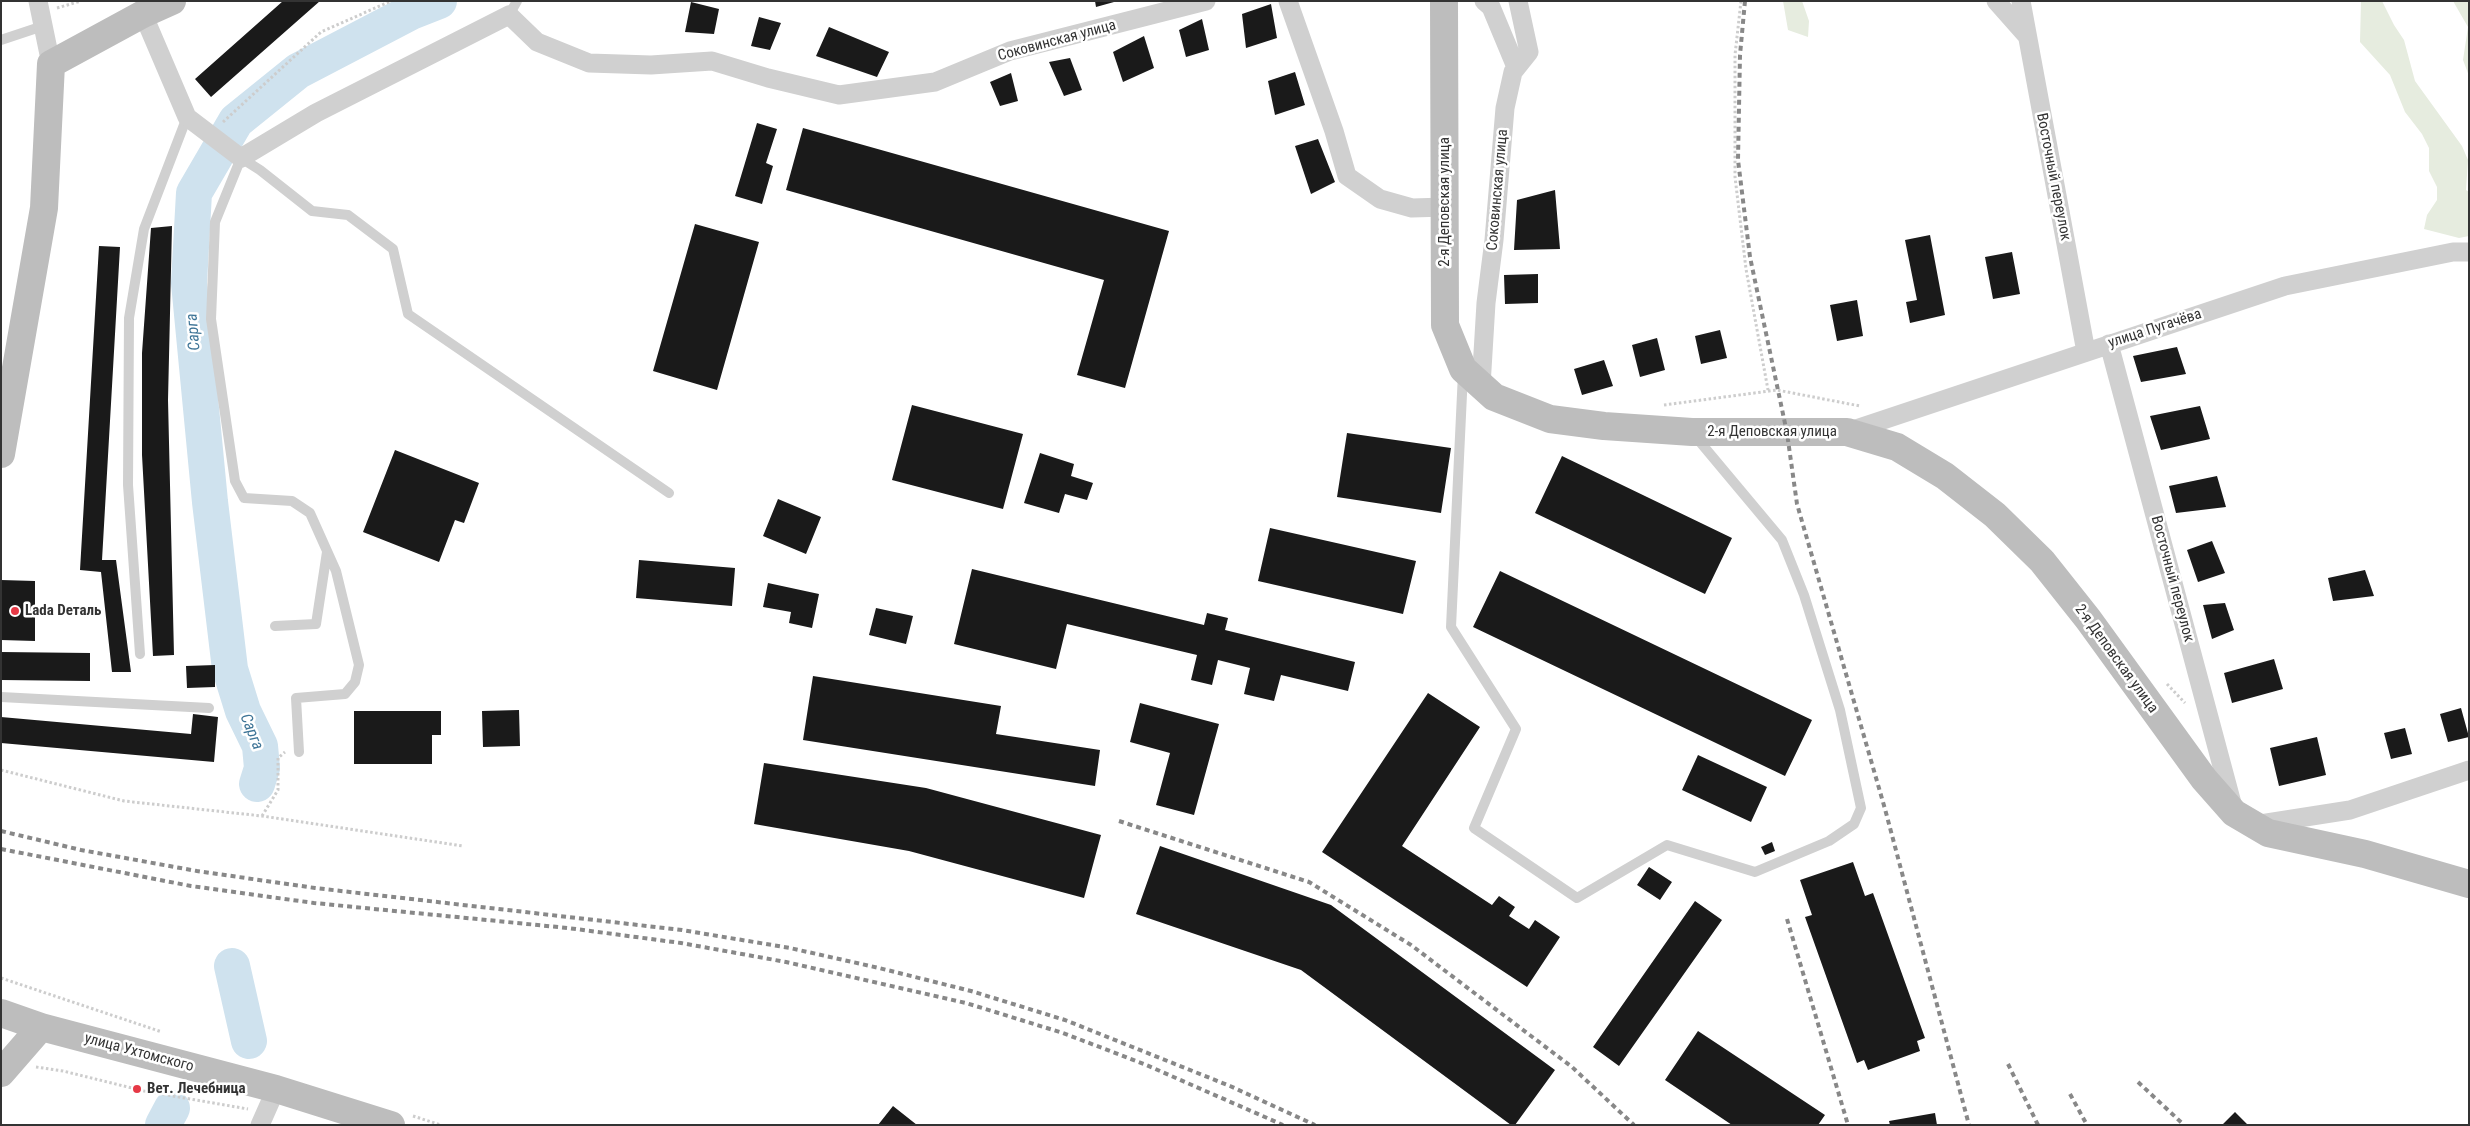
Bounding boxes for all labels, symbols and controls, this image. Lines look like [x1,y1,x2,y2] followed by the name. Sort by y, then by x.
[996,17,1118,65] street label: Соковинская улица
[2032,112,2074,242] street label: Восточный переулок
[1484,129,1512,251] street label: Соковинская улица
[1436,137,1454,267] street label: 2-я Деповская улица
[2106,305,2204,353] street label: улица Пугачёва
[183,313,205,351] water label: Сарга
[1707,423,1837,441] street label: 2-я Деповская улица
[2147,514,2197,644] street label: Восточный переулок
[2071,601,2161,717] street label: 2-я Деповская улица
[25,602,101,620] place label: Lada Dеталь
[9,605,21,617] marker: Lada Dеталь
[235,711,267,753] water label: Сарга
[82,1030,196,1076] street label: улица Ухтомского
[147,1080,246,1098] place label: Вет. Лечебница
[131,1083,143,1095] marker: Вет. Лечебница

